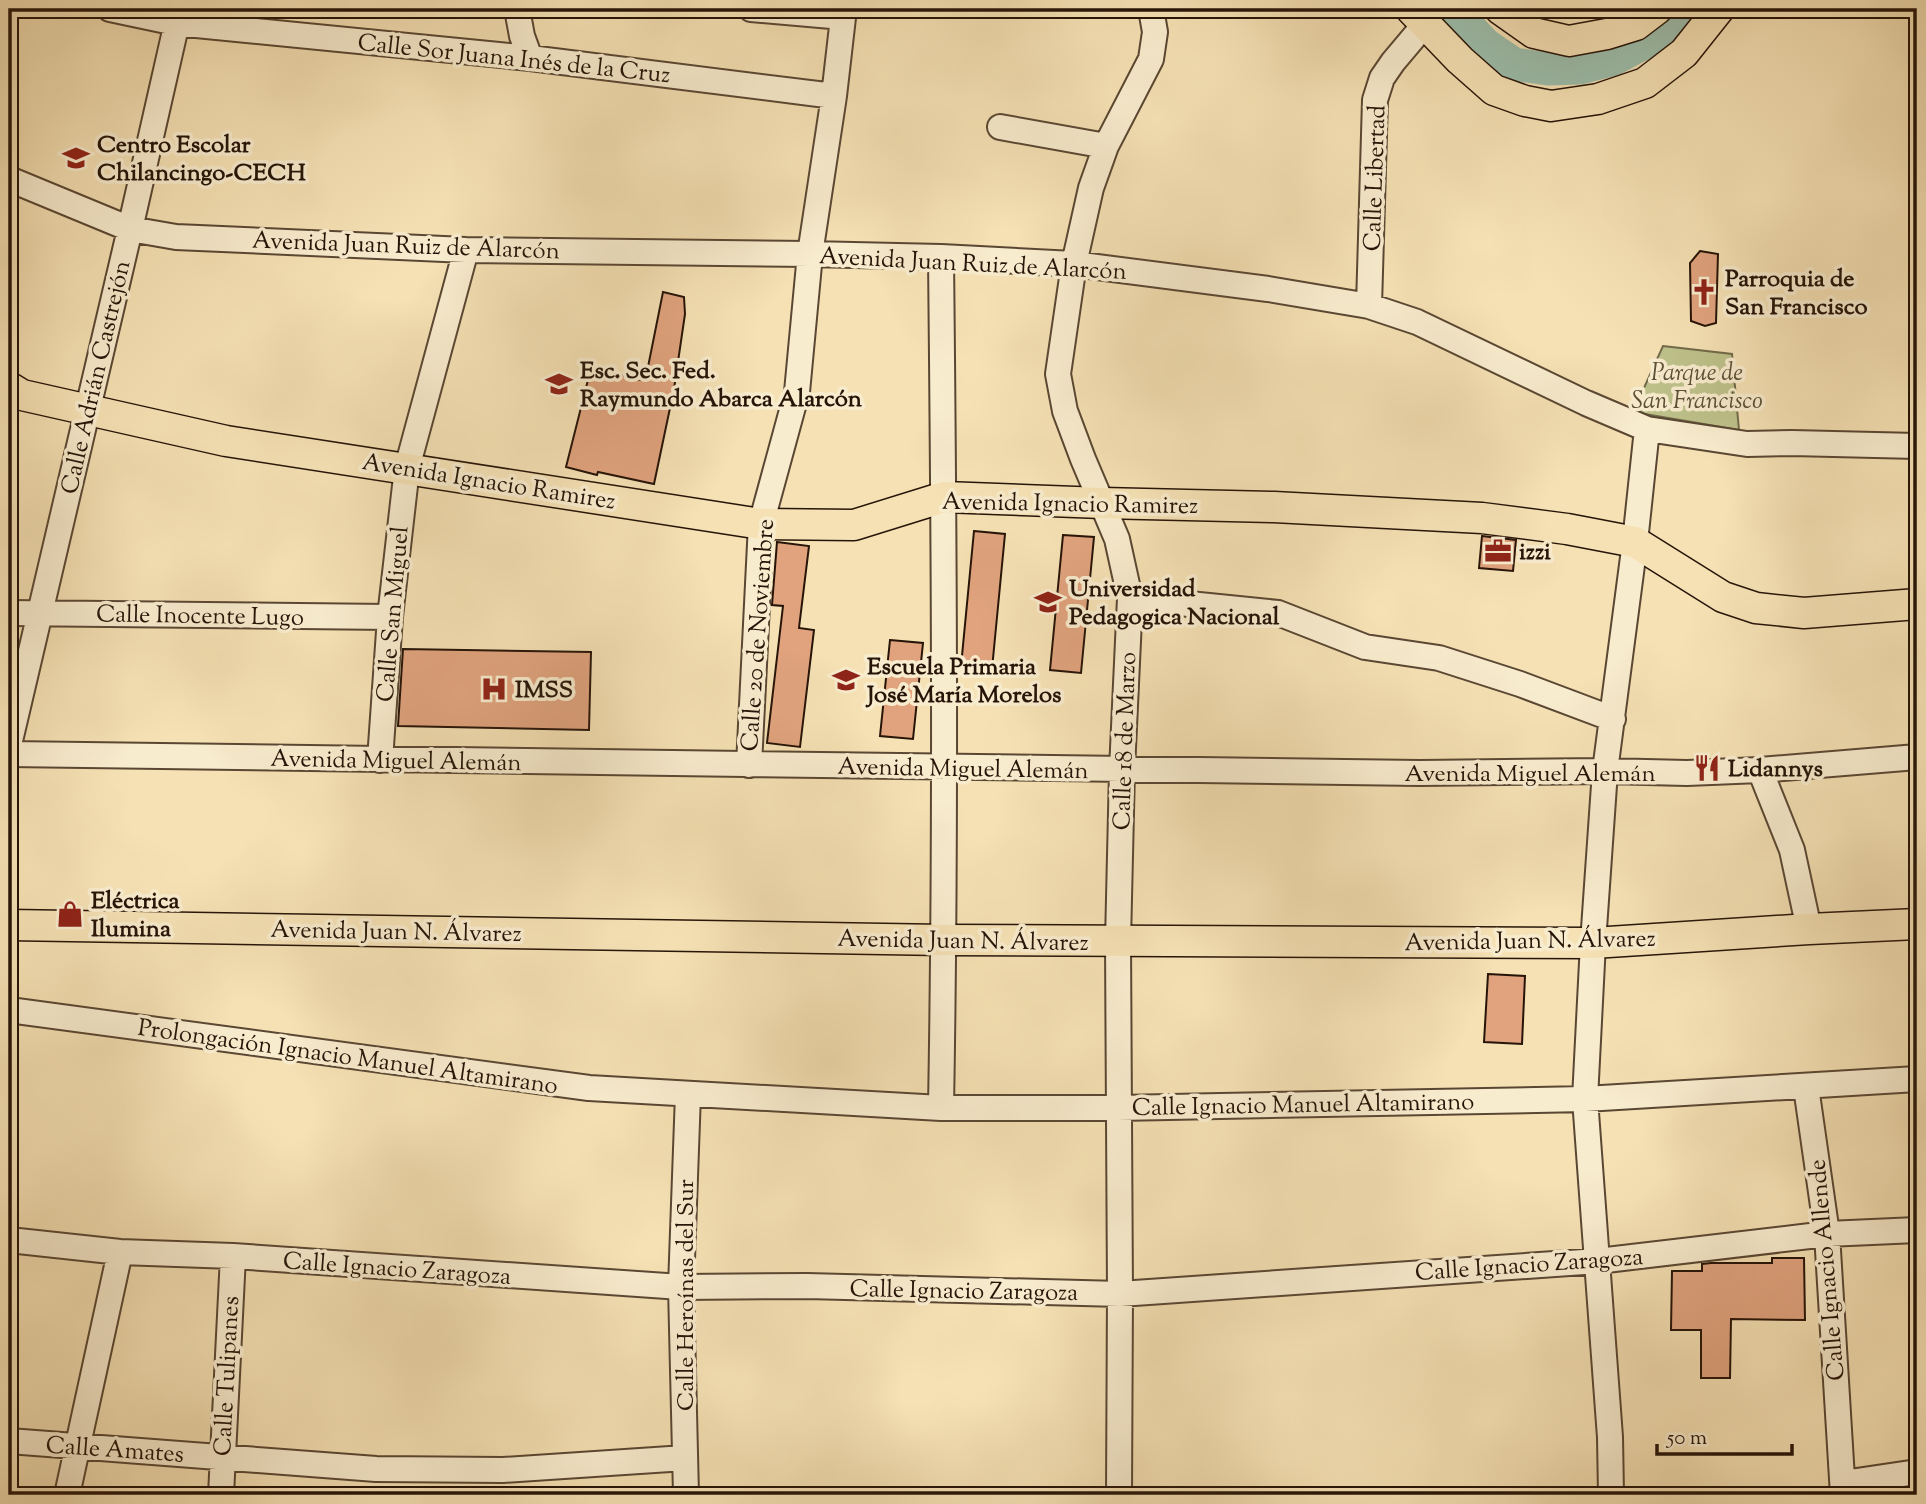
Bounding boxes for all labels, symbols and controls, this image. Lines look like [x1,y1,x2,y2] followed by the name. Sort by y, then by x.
[356,27,672,93] street label: Calle Sor Juana Inés de la Cruz
[1356,104,1396,252] street label: Calle Libertad
[97,129,306,191] place label: Centro Escolar Chilancingo-CECH
[61,143,91,173] school or university icon: Centro Escolar Chilancingo-CECH
[251,225,560,269] street label: Avenida Juan Ruiz de Alarcón
[818,240,1128,290] street label: Avenida Juan Ruiz de Alarcón
[53,257,140,498] street label: Calle Adrián Castrejón
[1725,263,1868,325] place label: Parroquia de San Francisco
[1689,277,1719,307] church icon: Parroquia de San Francisco
[580,355,863,417] place label: Esc. Sec. Fed. Raymundo Abarca Alarcón
[1631,357,1763,419] park label: Parque de San Francisco
[544,369,574,399] school or university icon: Esc. Sec. Fed. Raymundo Abarca Alarcón
[359,446,618,520] street label: Avenida Ignacio Ramirez
[942,486,1198,524] street label: Avenida Ignacio Ramirez
[734,518,784,752] street label: Calle 20 de Noviembre
[369,525,419,703] street label: Calle San Miguel
[1483,536,1513,566] office icon: izzi
[1519,536,1551,570] place label: izzi
[1069,573,1280,635] place label: Universidad Pedagogica Nacional
[1033,587,1063,617] school or university icon: Universidad Pedagogica Nacional
[96,598,304,636] street label: Calle Inocente Lugo
[865,651,1062,713] place label: Escuela Primaria José María Morelos
[1106,651,1146,831] street label: Calle 18 de Marzo
[831,665,861,695] school or university icon: Escuela Primaria José María Morelos
[479,674,509,704] hospital icon: IMSS
[515,674,573,708] place label: IMSS
[270,743,522,781] street label: Avenida Miguel Alemán
[837,751,1089,789] street label: Avenida Miguel Alemán
[1692,753,1722,783] restaurant icon: Lidannys
[1728,753,1823,787] place label: Lidannys
[1404,758,1656,792] street label: Avenida Miguel Alemán
[91,885,181,947] place label: Eléctrica Ilumina
[55,899,85,929] shop icon: Eléctrica Ilumina
[270,914,522,952] street label: Avenida Juan N. Álvarez
[837,923,1089,961] street label: Avenida Juan N. Álvarez
[1404,923,1656,961] street label: Avenida Juan N. Álvarez
[135,1012,560,1104] street label: Prolongación Ignacio Manuel Altamirano
[1132,1086,1475,1126] street label: Calle Ignacio Manuel Altamirano
[1801,1158,1855,1382] street label: Calle Ignacio Allende
[670,1179,704,1411] street label: Calle Heroínas del Sur
[1414,1241,1644,1291] street label: Calle Ignacio Zaragoza
[282,1245,512,1295] street label: Calle Ignacio Zaragoza
[849,1273,1079,1311] street label: Calle Ignacio Zaragoza
[207,1295,249,1457] street label: Calle Tulipanes
[1657,1413,1791,1457] scale bar
[1666,1424,1707,1454] text: 50 m
[45,1429,185,1473] street label: Calle Amates

